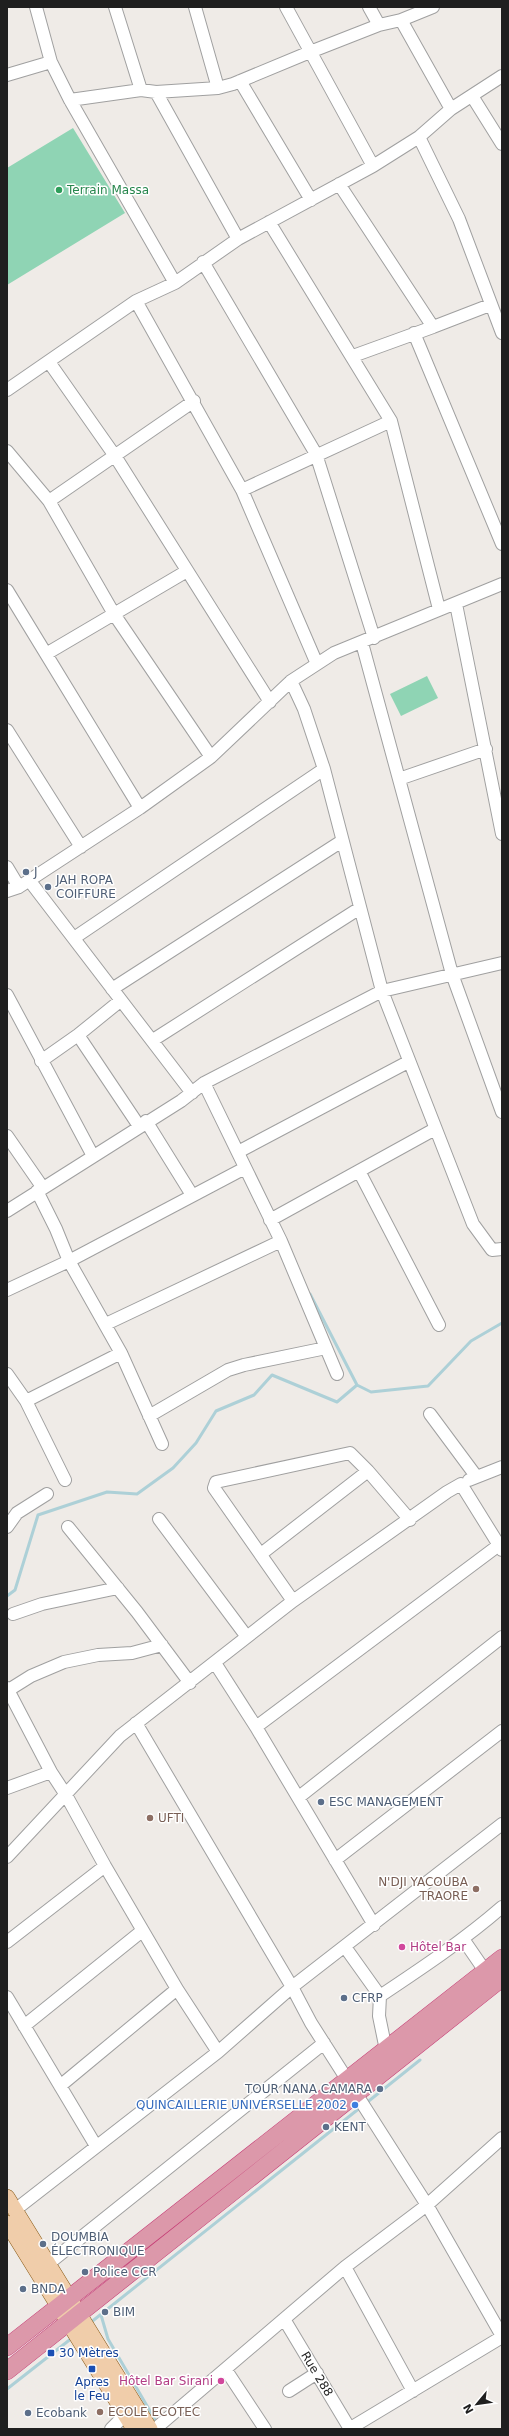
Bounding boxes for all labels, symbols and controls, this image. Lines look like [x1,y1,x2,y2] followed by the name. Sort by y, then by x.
[66,183,149,197] place label: Terrain Massa
[54,185,64,195] marker: Terrain Massa
[33,865,38,879] place label: J
[21,867,31,877] marker: J
[55,873,116,901] place label: JAH ROPA COIFFURE
[43,882,53,892] marker: JAH ROPA COIFFURE
[329,1795,444,1809] place label: ESC MANAGEMENT
[316,1797,326,1807] marker: ESC MANAGEMENT
[158,1811,184,1825] place label: UFTI
[145,1813,155,1823] marker: UFTI
[378,1875,469,1903] place label: N'DJI YACOUBA TRAORE
[471,1884,481,1894] marker: N'DJI YACOUBA TRAORE
[410,1940,466,1954] place label: Hôtel Bar
[397,1942,407,1952] marker: Hôtel Bar
[352,1991,383,2005] place label: CFRP
[339,1993,349,2003] marker: CFRP
[244,2082,373,2096] place label: TOUR NANA CAMARA
[375,2084,385,2094] marker: TOUR NANA CAMARA
[136,2098,347,2112] place label: QUINCAILLERIE UNIVERSELLE 2002
[350,2100,360,2110] marker: QUINCAILLERIE UNIVERSELLE 2002
[334,2120,366,2134] place label: KENT
[321,2122,331,2132] marker: KENT
[51,2230,145,2258] place label: DOUMBIA ÉLECTRONIQUE
[38,2239,48,2249] marker: DOUMBIA ÉLECTRONIQUE
[93,2265,157,2279] place label: Police CCR
[80,2267,90,2277] marker: Police CCR
[31,2282,66,2296] place label: BNDA
[18,2284,28,2294] marker: BNDA
[113,2305,135,2319] place label: BIM
[100,2307,110,2317] marker: BIM
[59,2346,119,2360] place label: 30 Mètres
[46,2348,56,2358] marker: 30 Mètres
[298,2349,336,2399] street label: Rue 288
[87,2364,97,2374] marker: Apres le Feu
[119,2374,213,2388] place label: Hôtel Bar Sirani
[74,2375,110,2403] place label: Apres le Feu
[216,2376,226,2386] marker: Hôtel Bar Sirani
[457,2384,497,2424] north arrow
[461,2401,477,2416] text: N
[108,2405,200,2419] place label: ECOLE ECOTEC
[36,2406,87,2420] place label: Ecobank
[95,2407,105,2417] marker: ECOLE ECOTEC
[23,2408,33,2418] marker: Ecobank

